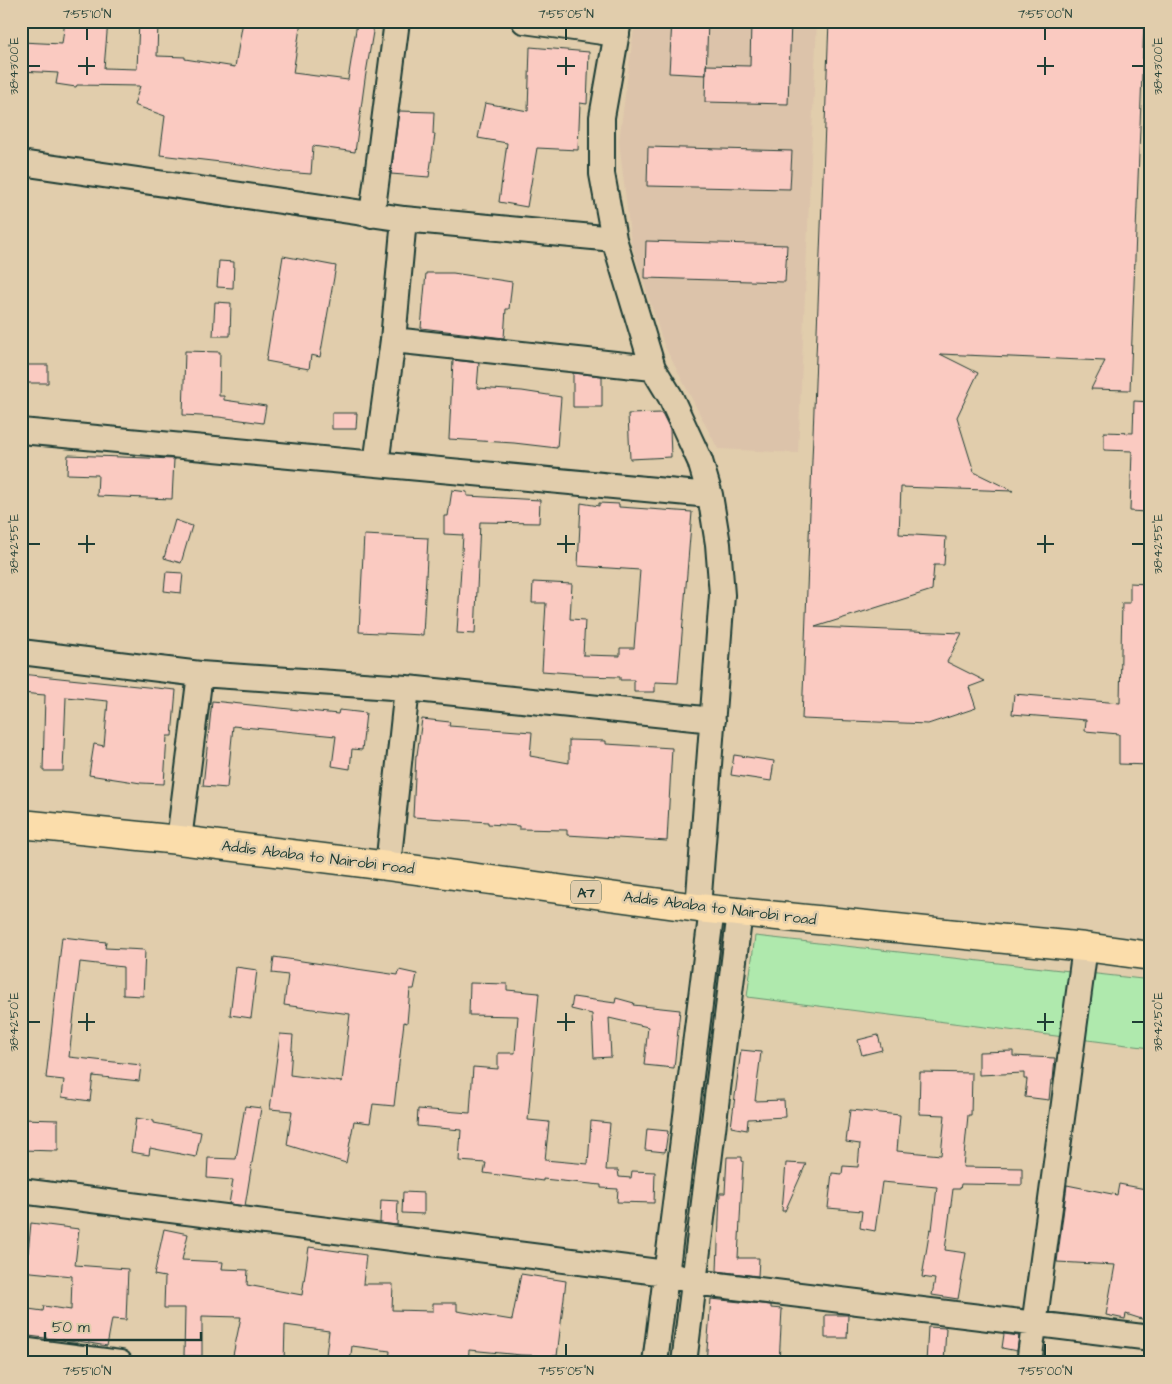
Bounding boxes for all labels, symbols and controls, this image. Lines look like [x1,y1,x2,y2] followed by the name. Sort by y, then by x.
[63,6,112,23] text: 7°55'10"N
[538,6,594,23] text: 7°55'05"N
[1018,6,1073,23] text: 7°55'00"N
[6,37,23,95] text: 38°43'00"E
[1150,37,1167,95] text: 38°43'00"E
[6,514,23,574] text: 38°42'55"E
[1150,514,1167,574] text: 38°42'55"E
[220,835,416,880] street label: Addis Ababa to Nairobi road
[571,880,601,904] road number: A7
[622,886,818,931] street label: Addis Ababa to Nairobi road
[6,992,23,1052] text: 38°42'50"E
[1150,992,1167,1052] text: 38°42'50"E
[45,1309,201,1341] scale bar
[52,1317,90,1338] text: 50 m
[63,1363,112,1380] text: 7°55'10"N
[538,1363,594,1380] text: 7°55'05"N
[1018,1363,1073,1380] text: 7°55'00"N

